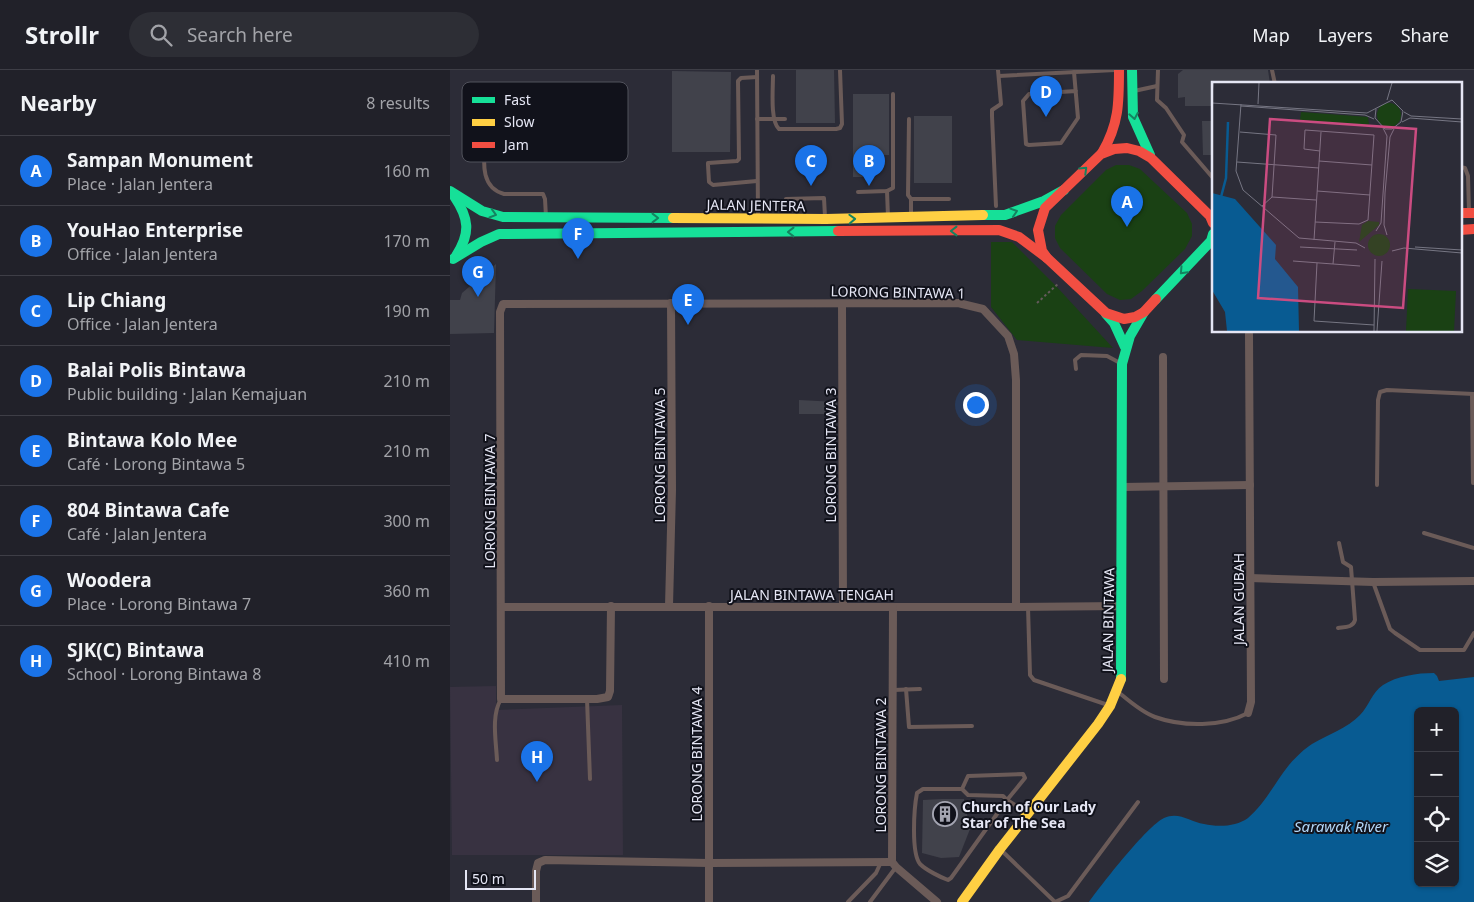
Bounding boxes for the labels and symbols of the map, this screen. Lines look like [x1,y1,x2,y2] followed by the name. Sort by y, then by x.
[1030,76,1062,117] pin: D
[462,82,628,162] legend
[1212,82,1462,332] inset map
[504,90,531,109] text: Fast
[1128,111,1138,120] one-way arrow
[504,112,535,131] text: Slow
[502,135,529,154] text: Jam
[795,145,827,186] pin: C
[853,145,885,186] pin: B
[1078,167,1087,176] one-way arrow
[1111,186,1143,227] pin: A
[704,195,806,215] street label: JALAN JENTERA
[488,208,496,218] one-way arrow
[1010,208,1018,218] one-way arrow
[651,213,659,223] one-way arrow
[848,213,856,224] one-way arrow
[562,218,594,259] pin: F
[950,225,958,236] one-way arrow
[787,227,795,237] one-way arrow
[462,256,494,297] pin: G
[1180,265,1189,274] one-way arrow
[830,281,966,303] street label: LORONG BINTAWA 1
[672,284,704,325] pin: E
[650,388,669,522] street label: LORONG BINTAWA 5
[821,388,840,522] street label: LORONG BINTAWA 3
[963,392,989,418] your location
[480,434,499,568] street label: LORONG BINTAWA 7
[1229,553,1248,647] street label: JALAN GUBAH
[1098,568,1118,674] street label: JALAN BINTAWA
[728,585,894,604] street label: JALAN BINTAWA TENGAH
[687,687,706,821] street label: LORONG BINTAWA 4
[871,698,890,832] street label: LORONG BINTAWA 2
[521,741,553,782] pin: H
[962,797,1096,832] place label: Church of Our Lady Star of The Sea
[932,801,958,827] building icon: Church of Our Lady Star of The Sea
[1294,816,1389,836] water label: Sarawak River
[465,867,536,890] scale bar

